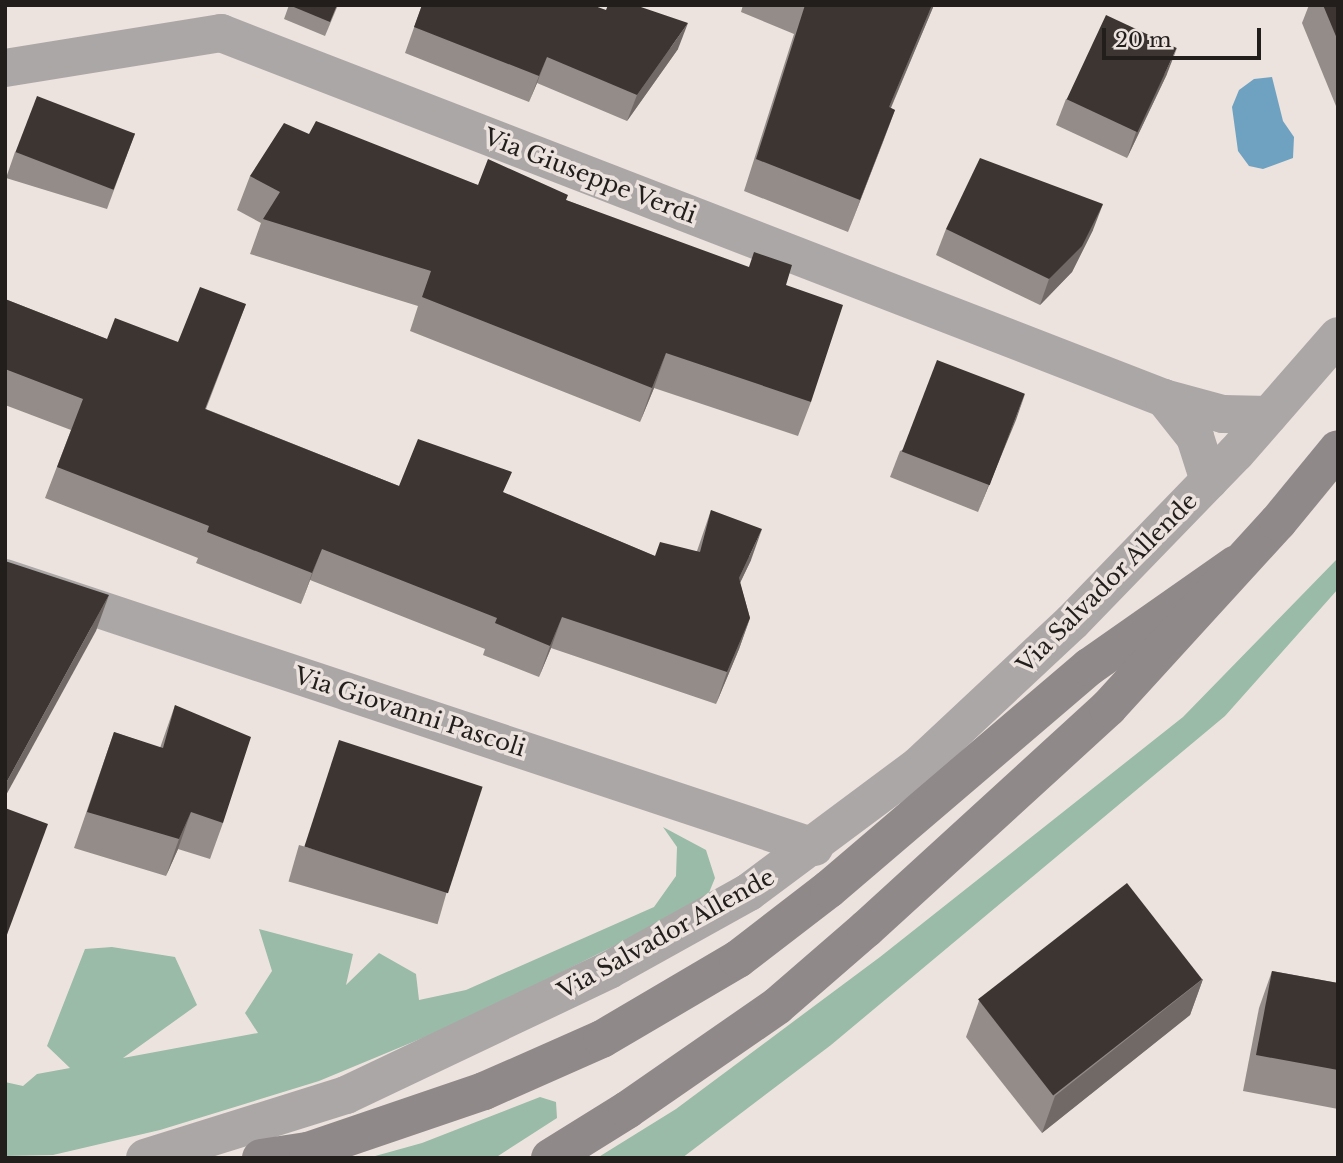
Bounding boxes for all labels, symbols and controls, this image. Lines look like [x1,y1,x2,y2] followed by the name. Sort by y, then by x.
[1105,14,1264,58] scale bar
[1115,27,1172,53] text: 20 m
[479,123,701,229] street label: Via Giuseppe Verdi
[1011,487,1203,679] street label: Via Salvador Allende
[291,662,529,762] street label: Via Giovanni Pascoli
[552,863,780,1005] street label: Via Salvador Allende

